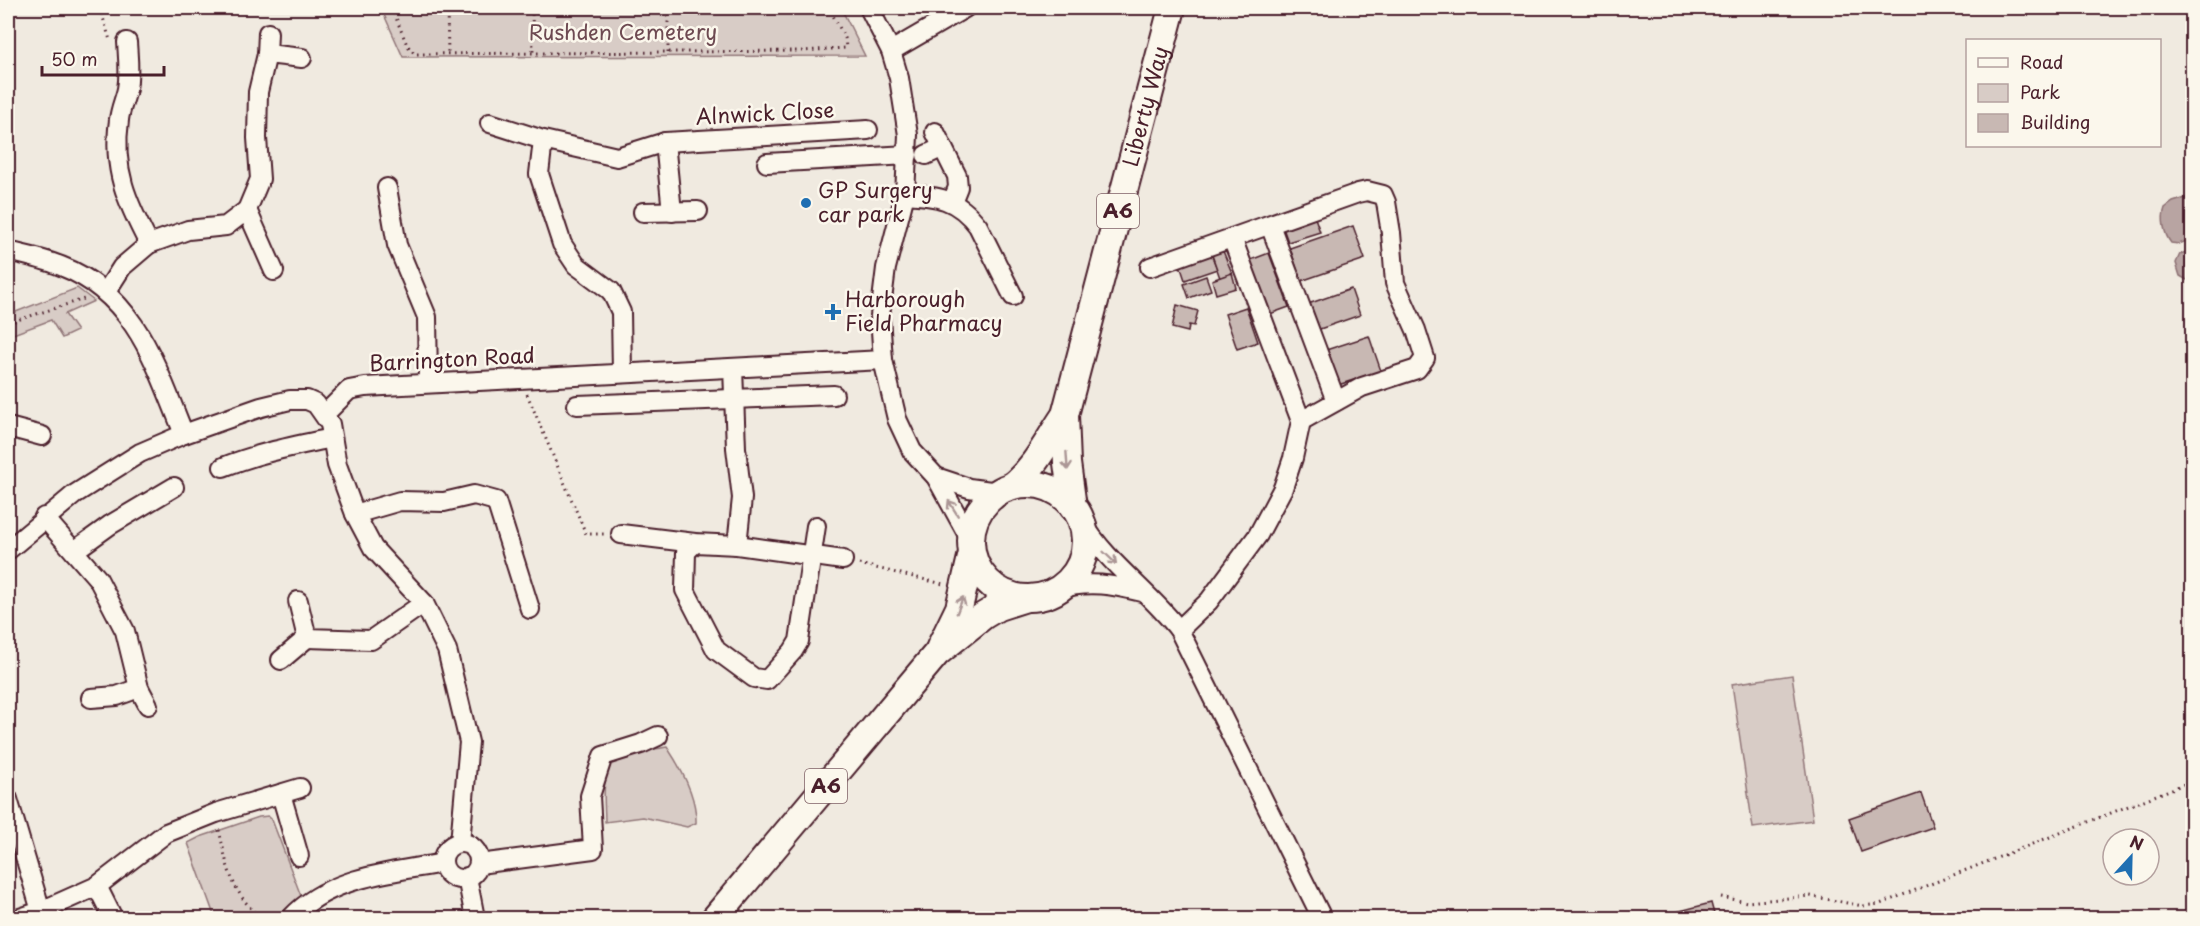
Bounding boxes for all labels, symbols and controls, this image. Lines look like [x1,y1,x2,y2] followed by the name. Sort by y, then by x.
[529,15,717,47] park label: Rushden Cemetery
[42,39,164,77] scale bar
[1966,39,2161,147] legend
[1113,42,1175,170] street label: Liberty Way
[51,45,98,72] text: 50 m
[2020,48,2064,75] text: Road
[2020,78,2060,105] text: Park
[695,92,835,132] street label: Alnwick Close
[2020,108,2090,135] text: Building
[818,173,933,229] place label: GP Surgery car park
[1097,194,1139,228] road number: A6
[799,196,813,210] marker: GP Surgery car park
[845,282,1003,338] place label: Harborough Field Pharmacy
[826,305,840,319] marker: Harborough Field Pharmacy
[368,338,536,378] street label: Barrington Road
[1062,450,1073,470] one-way arrow
[946,500,959,517] one-way arrow
[1102,551,1117,566] one-way arrow
[955,596,966,615] one-way arrow
[805,769,847,803] road number: A6
[2101,827,2161,887] north arrow
[2127,829,2147,856] text: N

